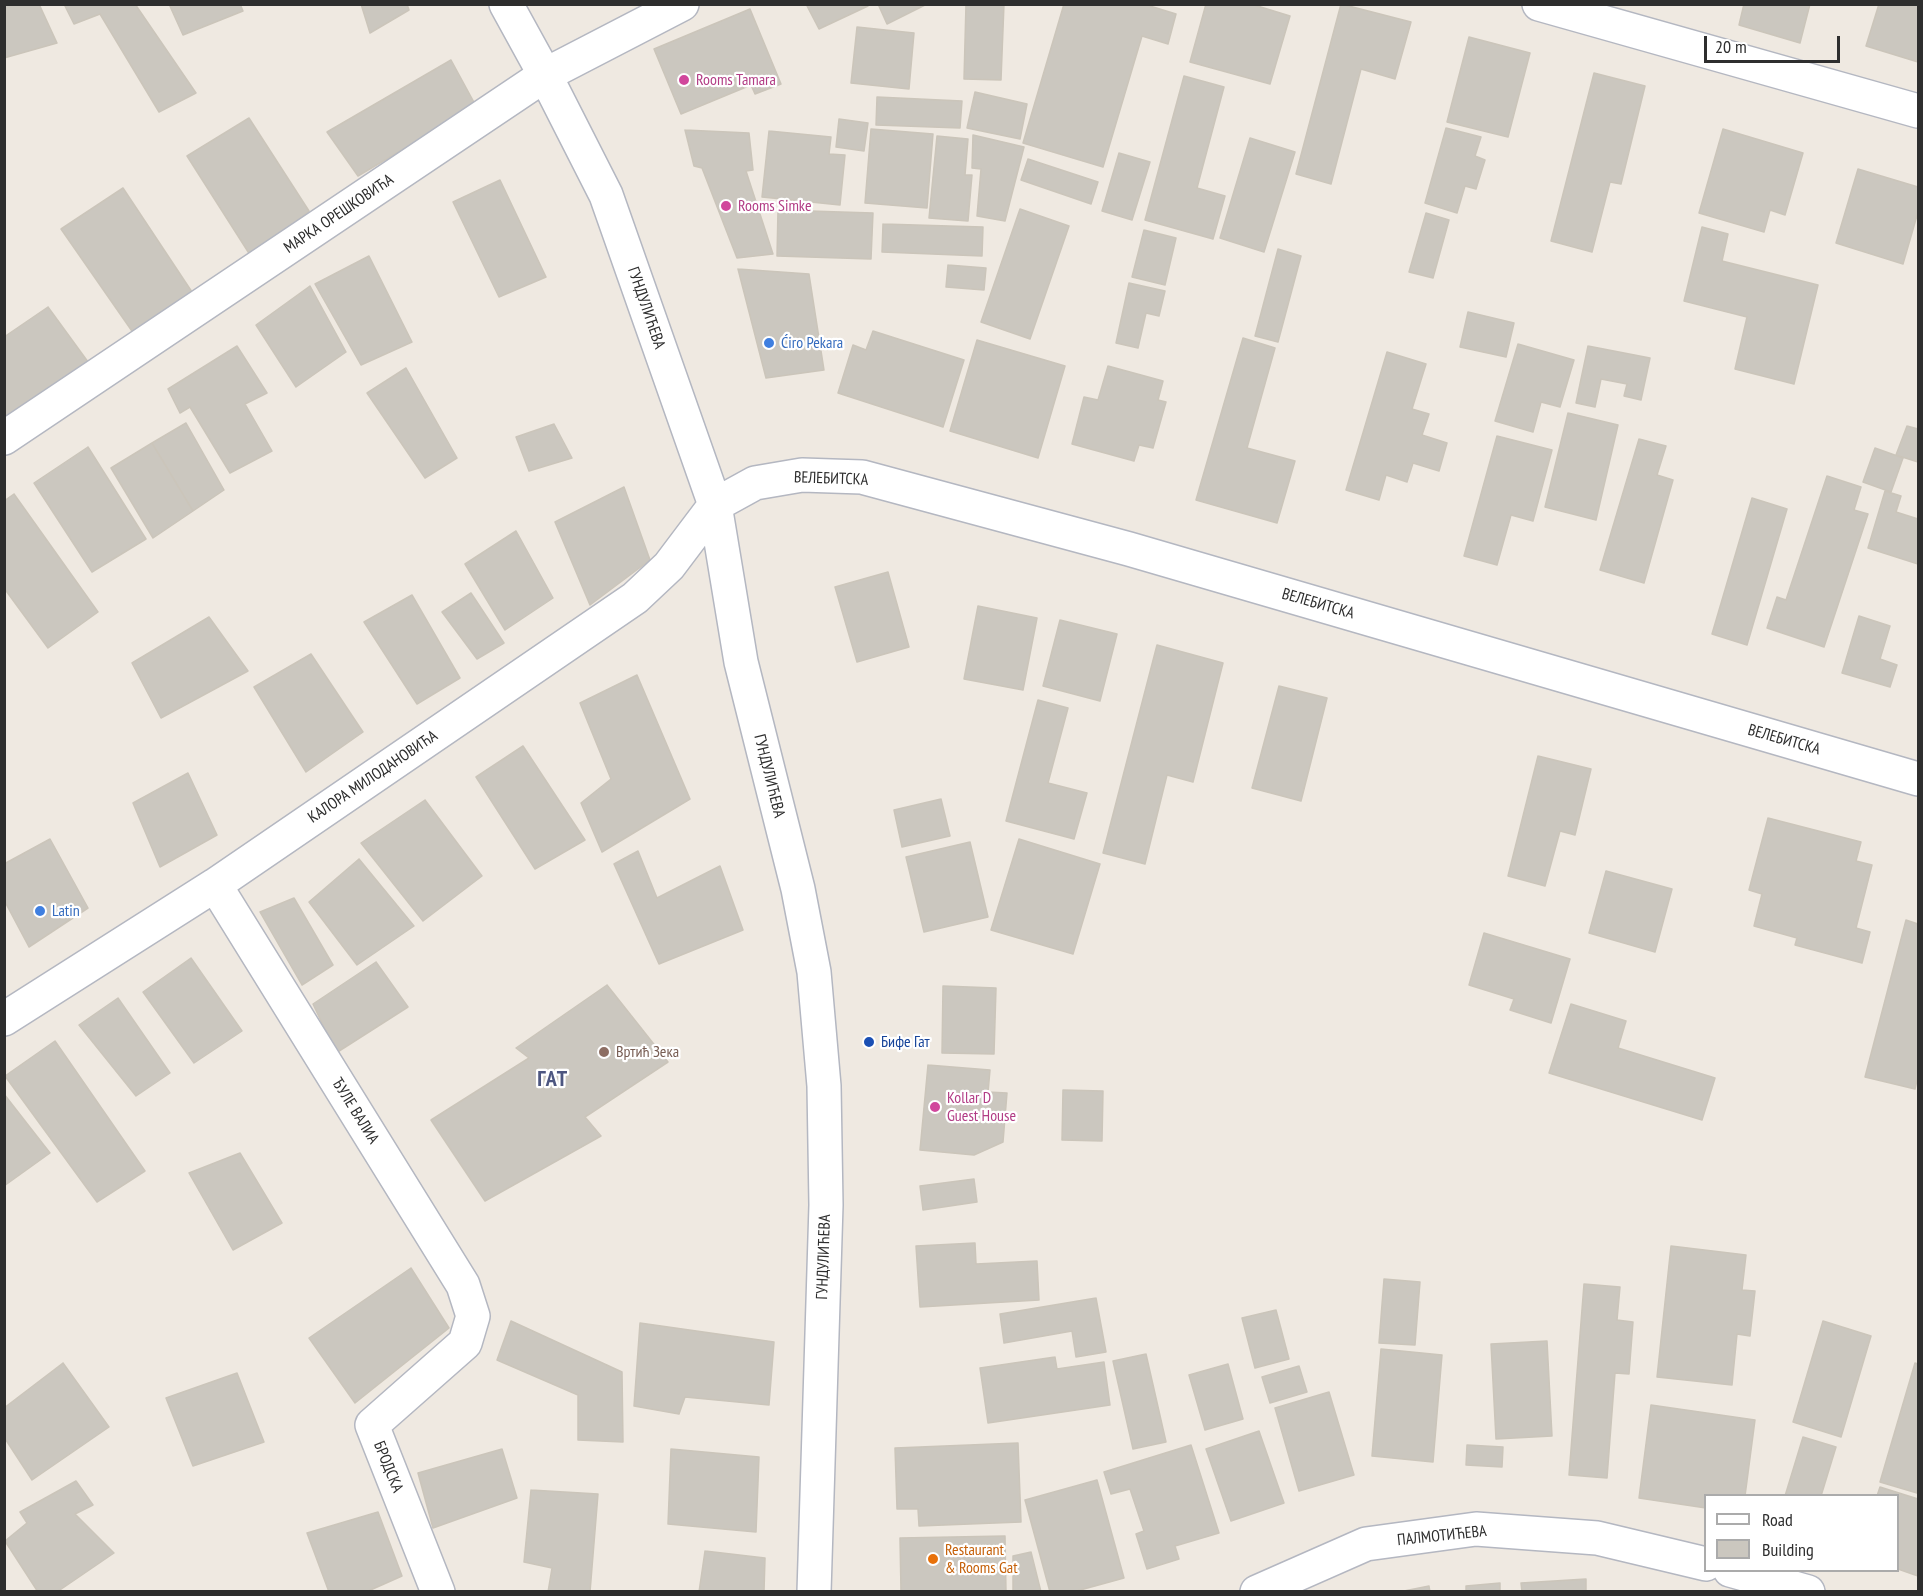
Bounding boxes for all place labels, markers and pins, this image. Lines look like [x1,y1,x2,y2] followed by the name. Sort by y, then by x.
[696,70,776,90] place label: Rooms Tamara
[677,73,691,87] marker: Rooms Tamara
[738,196,811,216] place label: Rooms Simke
[719,199,733,213] marker: Rooms Simke
[781,333,843,353] place label: Ćiro Pekara
[762,336,776,350] marker: Ćiro Pekara
[52,901,80,921] place label: Latin
[33,904,47,918] marker: Latin
[881,1032,930,1052] place label: Бифе Гат
[862,1035,876,1049] marker: Бифе Гат
[616,1042,679,1062] place label: Вртић Зека
[597,1045,611,1059] marker: Вртић Зека
[947,1088,1016,1126] place label: Kollar D Guest House
[928,1100,942,1114] marker: Kollar D Guest House
[945,1540,1018,1578] place label: Restaurant & Rooms Gat
[926,1552,940,1566] marker: Restaurant & Rooms Gat

